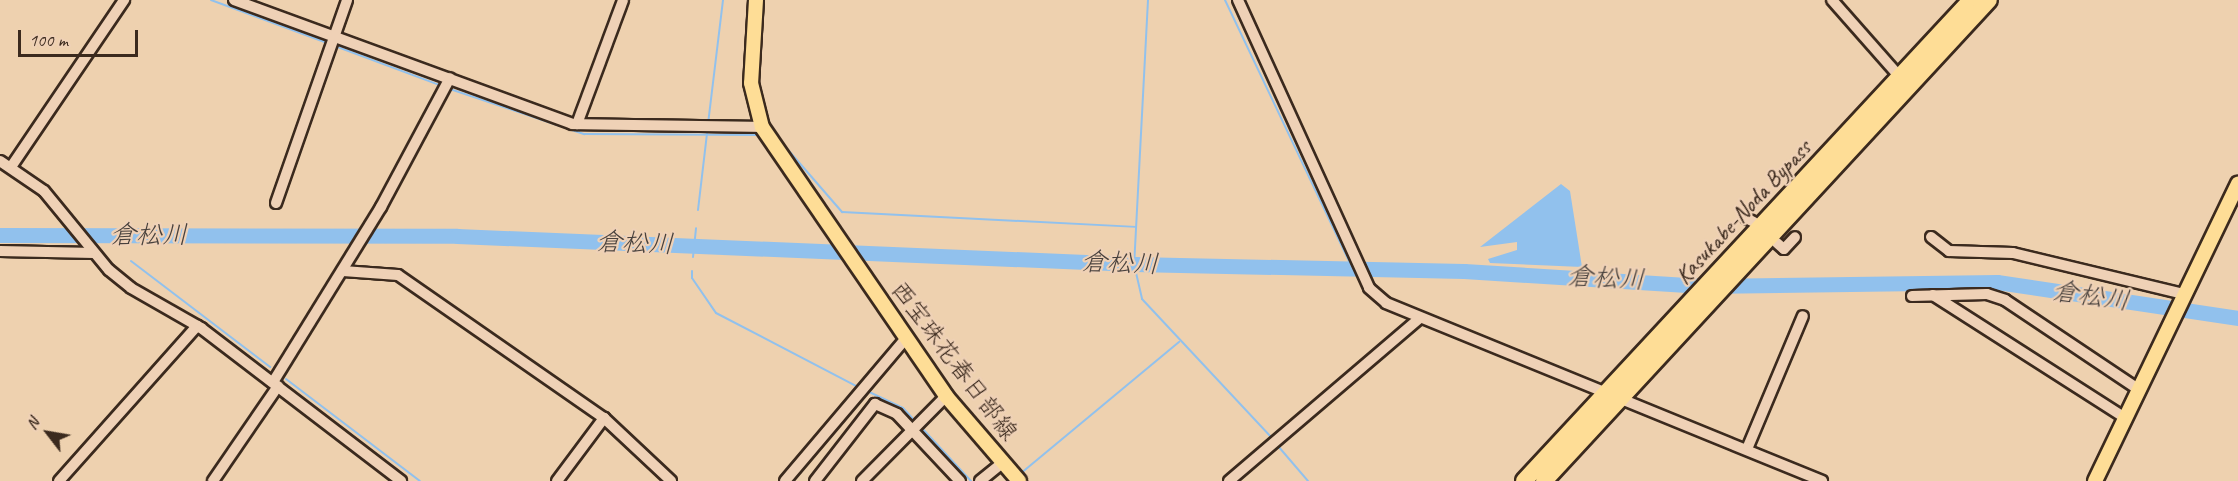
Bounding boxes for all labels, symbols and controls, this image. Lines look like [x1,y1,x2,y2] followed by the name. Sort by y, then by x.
[21,18,141,56] scale bar
[29,29,68,51] text: 100 m
[1669,134,1817,290] street label: Kasukabe-Noda Bypass
[110,219,188,251] water label: 倉松川
[595,226,675,260] water label: 倉松川
[1080,246,1160,280] water label: 倉松川
[1566,260,1646,296] water label: 倉松川
[2050,275,2132,317] water label: 倉松川
[885,276,1023,446] street label: 西宝珠花春日部線
[18,403,78,463] north arrow
[21,414,44,433] text: N

